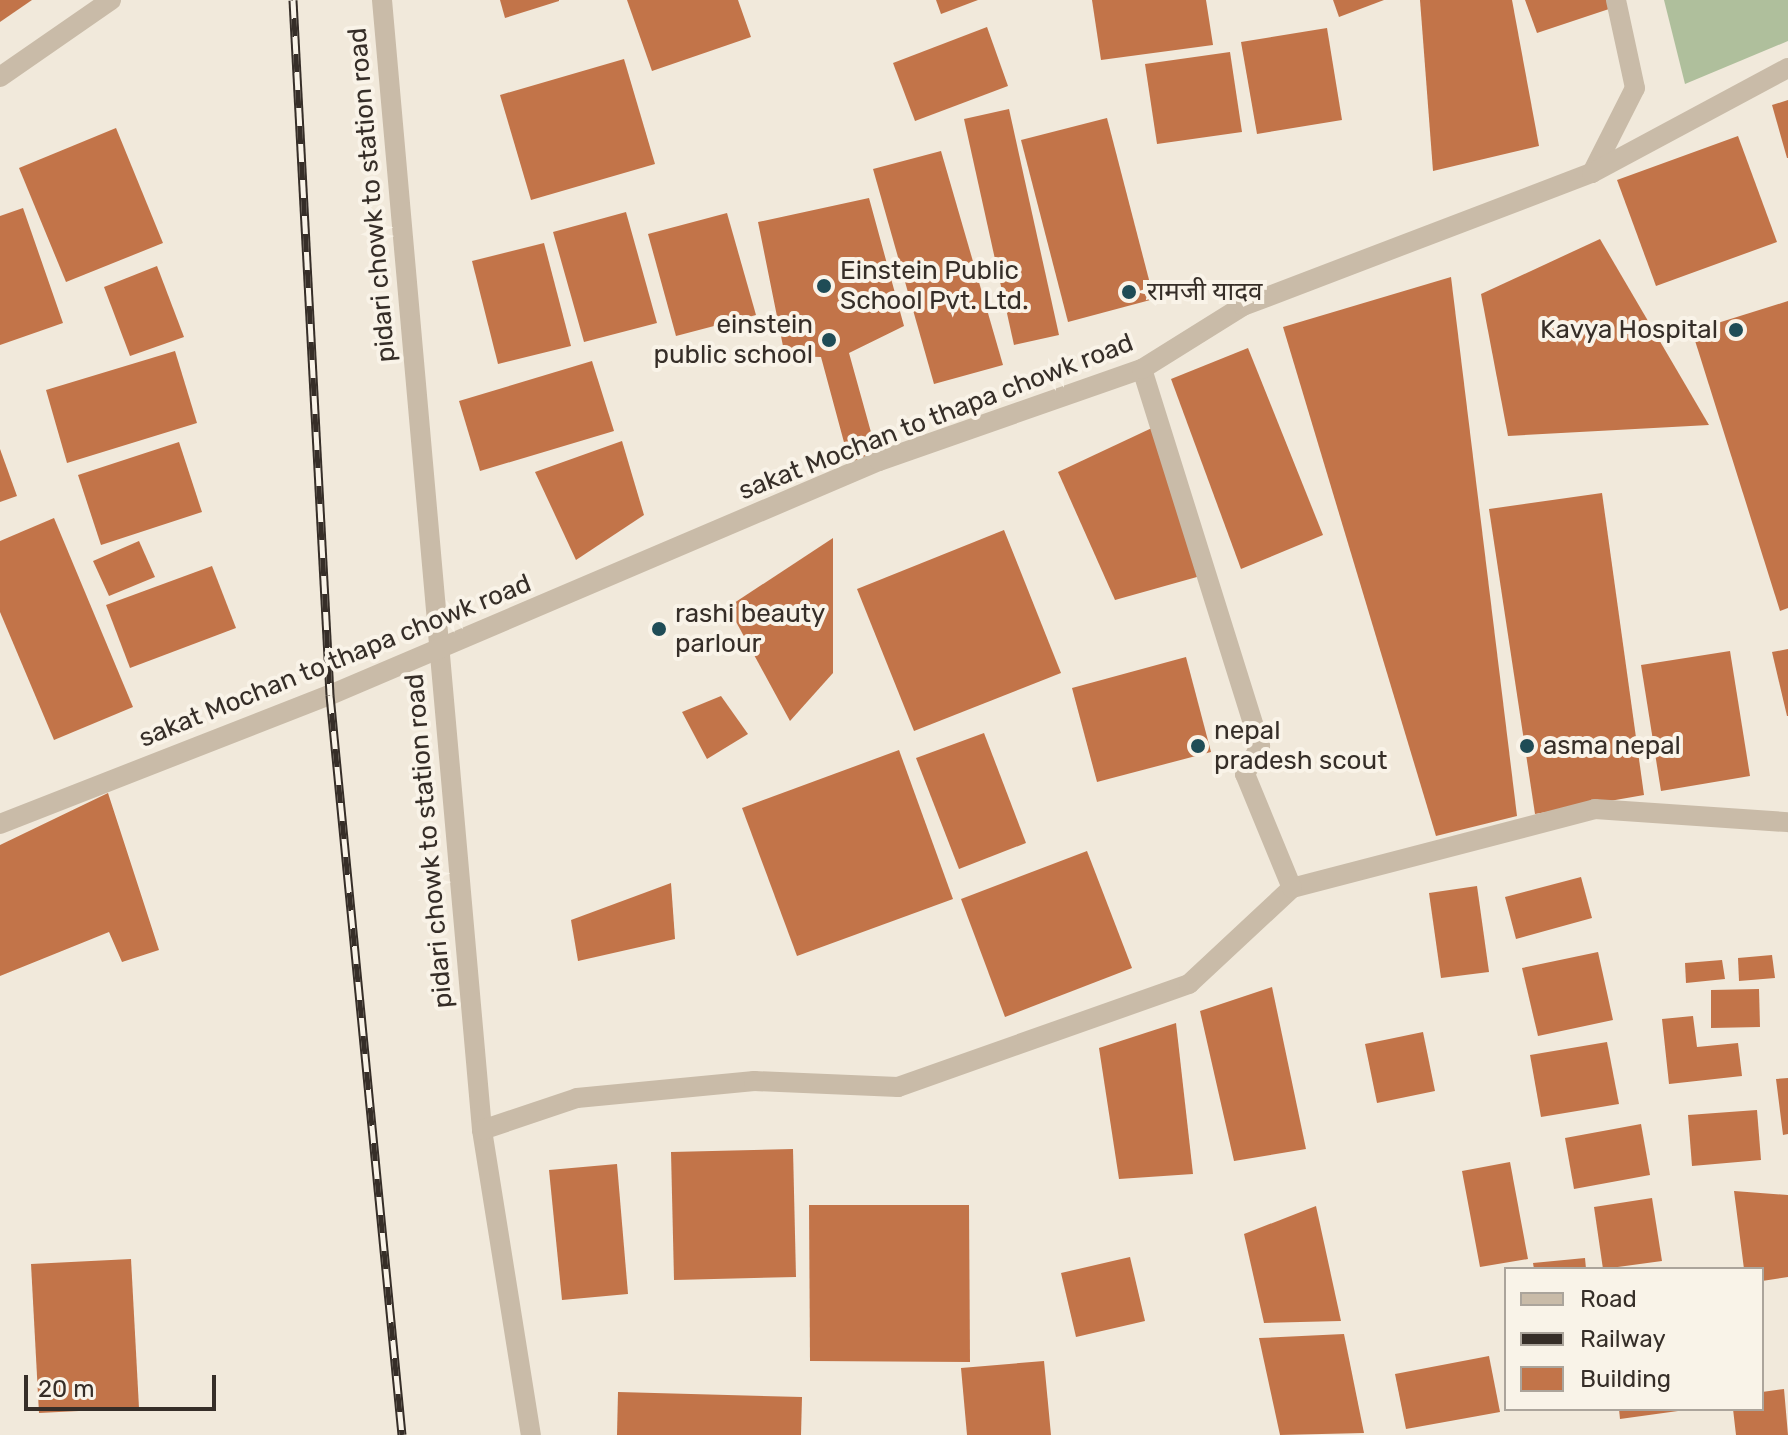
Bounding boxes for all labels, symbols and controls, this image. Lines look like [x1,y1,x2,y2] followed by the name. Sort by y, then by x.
[342,26,402,364] street label: pidari chowk to station road
[840,255,1029,316] place label: Einstein Public School Pvt. Ltd.
[1147,276,1262,308] place label: रामजी यादव
[815,277,833,295] marker: Einstein Public School Pvt. Ltd.
[1118,281,1140,303] marker: रामजी यादव
[653,309,813,370] place label: einstein public school
[1540,314,1718,346] place label: Kavya Hospital
[1725,319,1747,341] marker: Kavya Hospital
[734,327,1138,507] street label: sakat Mochan to thapa chowk road
[820,331,838,349] marker: einstein public school
[134,568,536,754] street label: sakat Mochan to thapa chowk road
[675,598,825,660] place label: rashi beauty parlour
[650,620,668,638] marker: rashi beauty parlour
[399,672,459,1010] street label: pidari chowk to station road
[1214,715,1387,776] place label: nepal pradesh scout
[1543,730,1681,762] place label: asma nepal
[1189,737,1207,755] marker: nepal pradesh scout
[1518,737,1536,755] marker: asma nepal
[1504,1267,1764,1411] legend
[1580,1285,1637,1313] text: Road
[1580,1325,1666,1353] text: Railway
[28,1359,220,1409] scale bar
[1580,1365,1671,1393] text: Building
[38,1375,95,1403] text: 20 m

